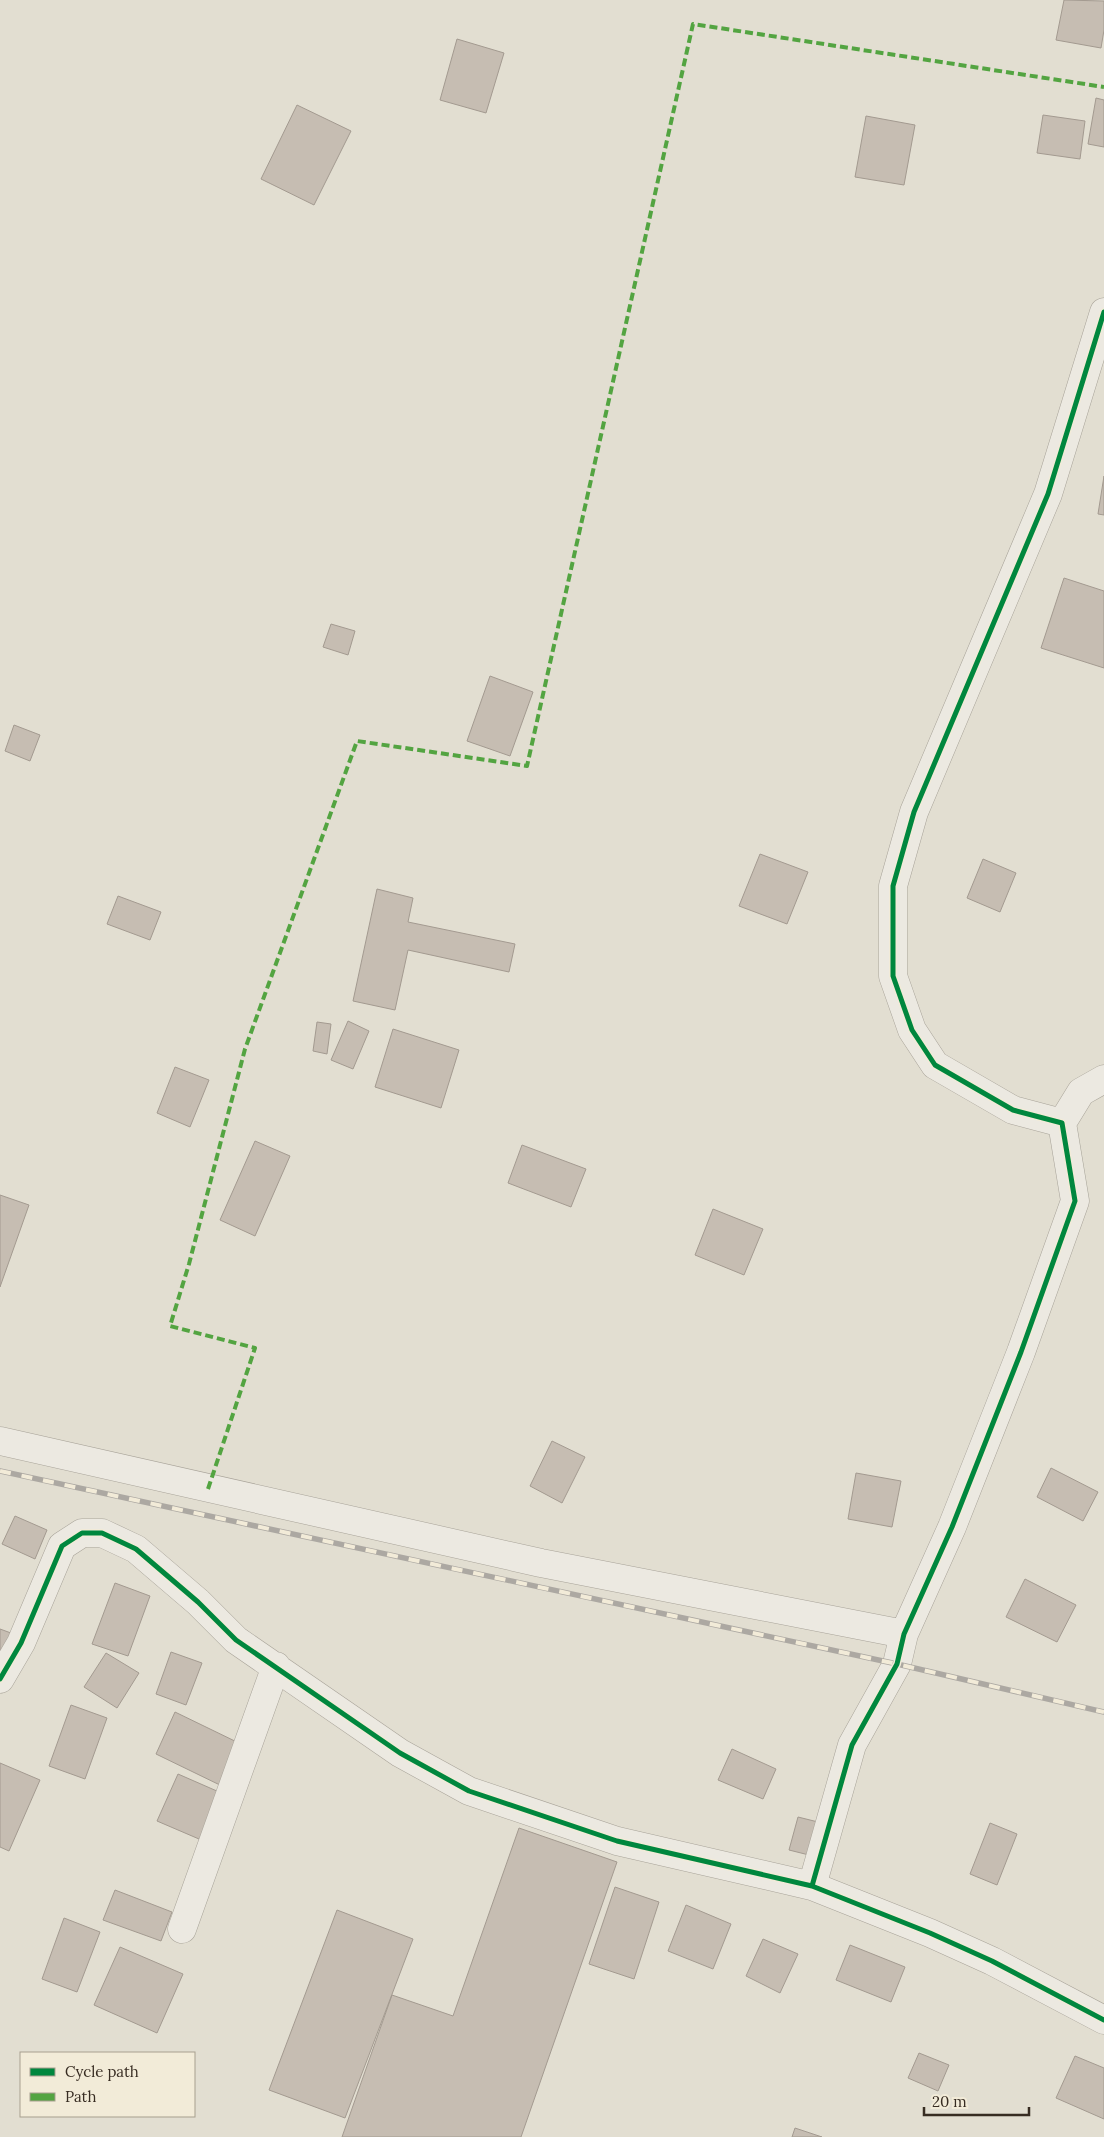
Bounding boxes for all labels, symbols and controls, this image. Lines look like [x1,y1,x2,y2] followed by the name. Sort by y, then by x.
[20,2052,195,2117] legend
[65,2062,139,2081] text: Cycle path
[924,2084,1029,2116] scale bar
[65,2087,96,2106] text: Path
[932,2092,967,2111] text: 20 m

